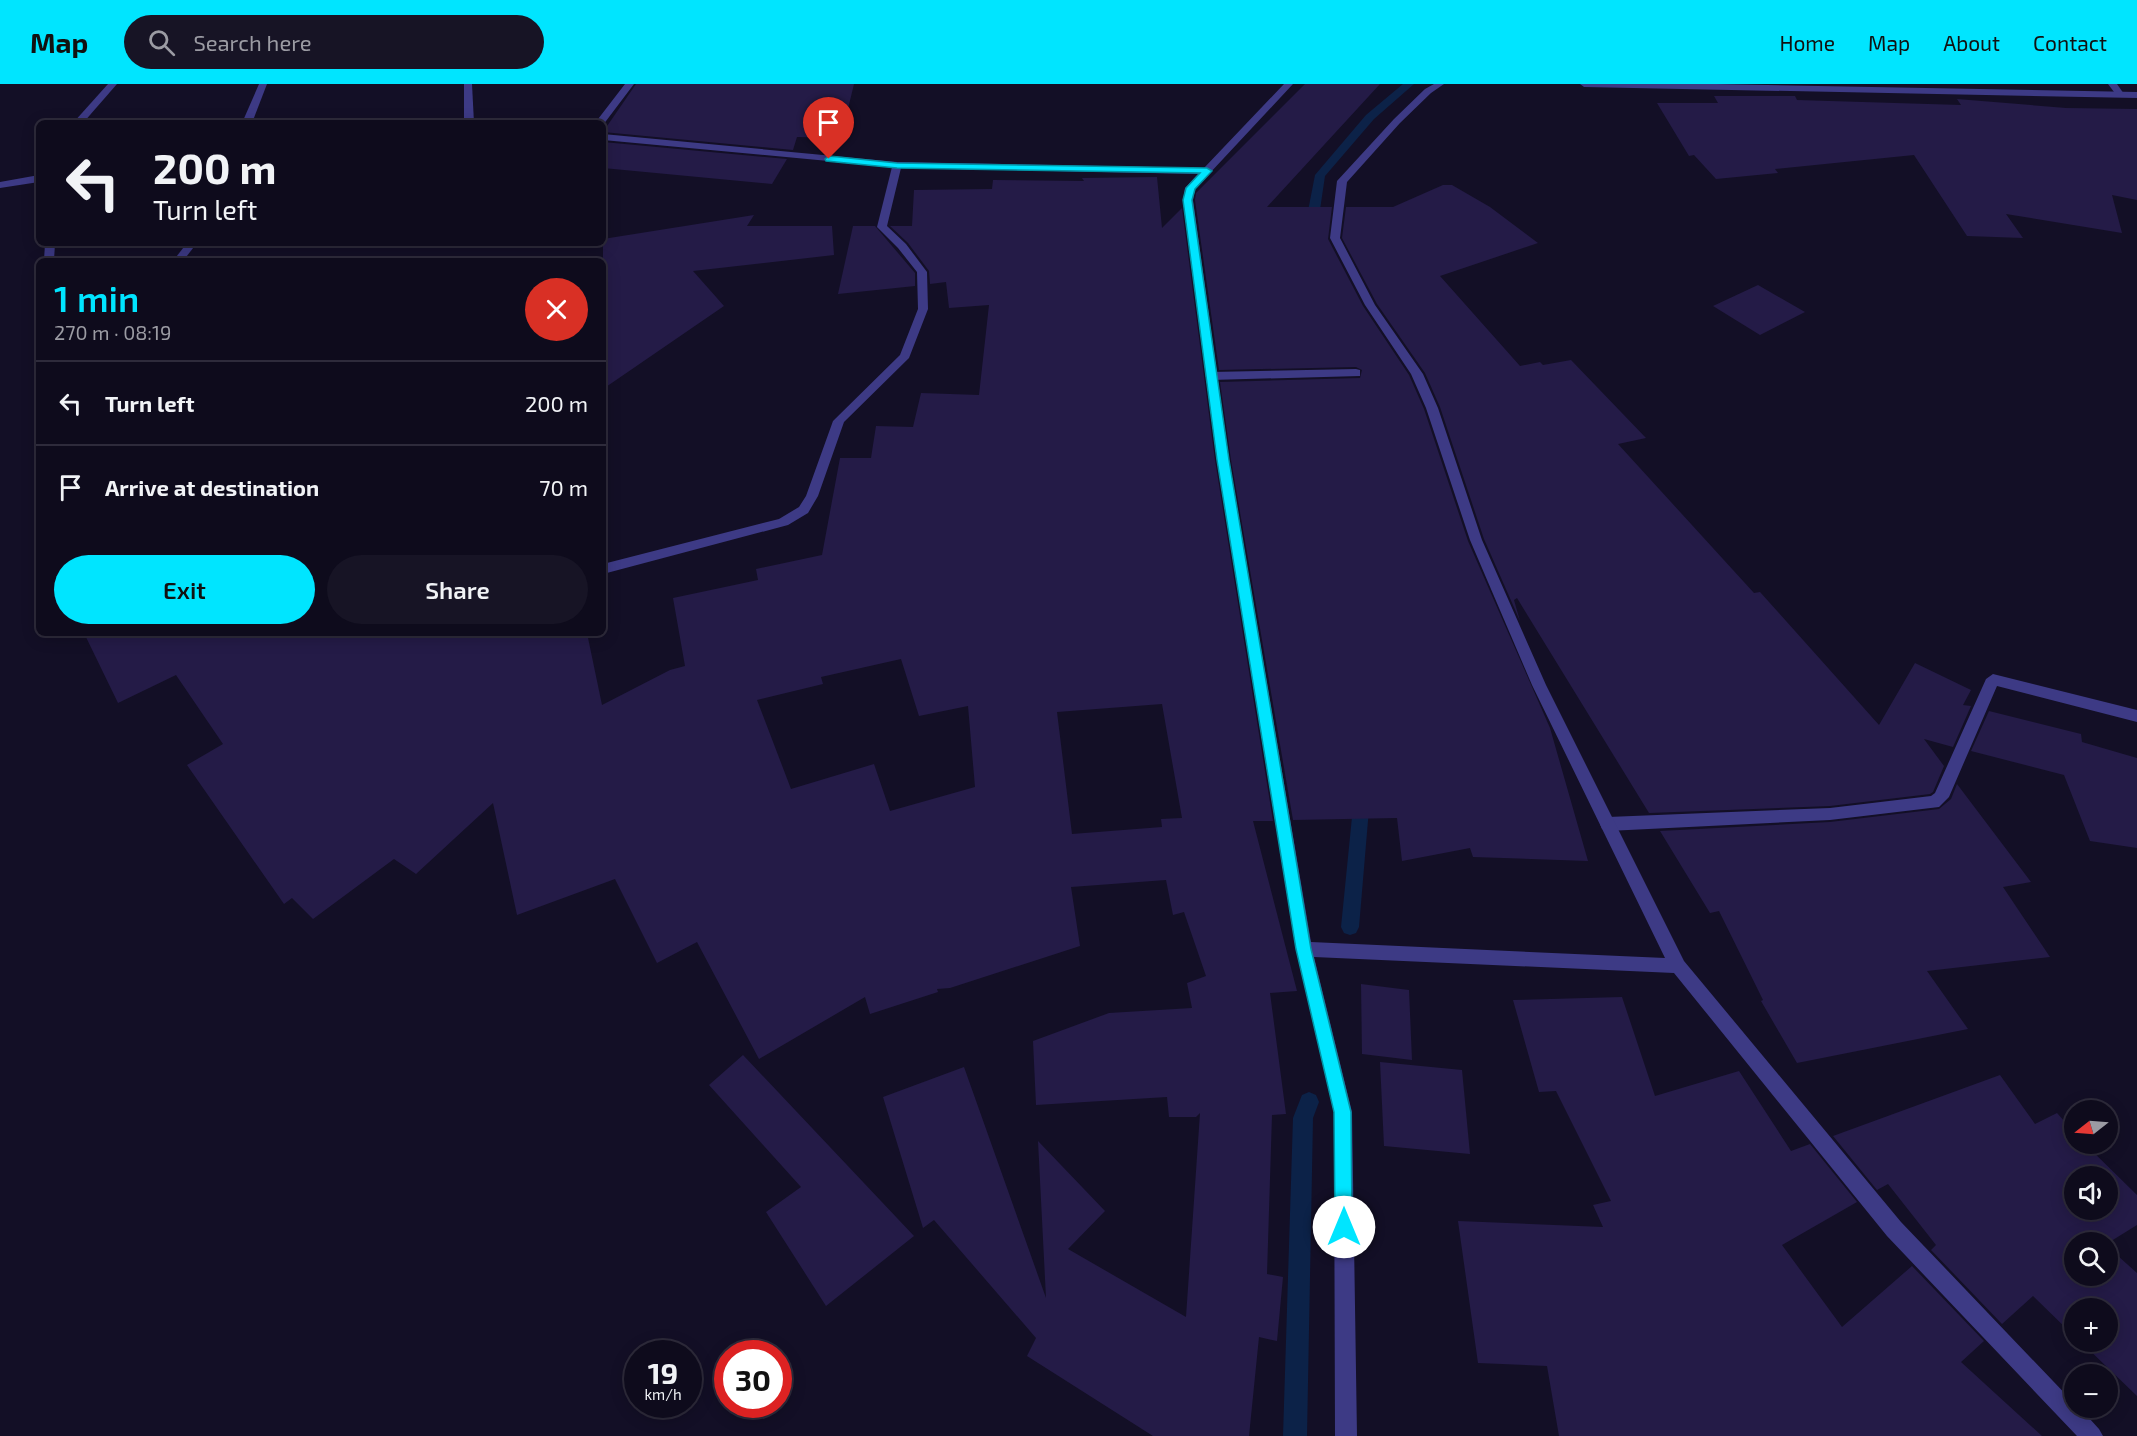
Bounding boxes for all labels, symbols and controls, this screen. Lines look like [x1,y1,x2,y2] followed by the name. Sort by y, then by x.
[124,15,544,69] search box
[30,25,88,59] text: Map
[145,26,178,59] icon: search
[193,29,312,55] text: Search here
[1779,30,1835,55] text: Home
[1868,30,1910,55] text: Map
[1943,30,2000,55] text: About
[2033,30,2107,55] text: Contact
[803,97,854,159] pin
[812,106,845,139] icon: arrive
[153,142,276,192] text: 200 m
[54,144,132,222] icon: left
[153,193,257,225] text: Turn left
[54,276,139,319] text: 1 min
[525,278,588,341] button: close
[54,320,171,344] text: 270 m · 08:19
[54,387,87,420] icon: left
[105,390,194,416] text: Turn left
[525,390,588,416] text: 200 m
[54,471,87,504] icon: arrive
[105,474,319,500] text: Arrive at destination
[539,474,588,500] text: 70 m
[54,555,315,624] button: Exit
[327,555,588,624] button: Share
[2064,1100,2118,1154] north arrow
[2064,1100,2118,1418] map controls
[2064,1166,2118,1220] button: sound
[1312,1195,1376,1259] position arrow
[2064,1232,2118,1286] button: search
[2064,1298,2118,1352] button: +
[714,1340,792,1418] speed limit sign: 30
[648,1354,678,1390] text: 19
[2064,1364,2118,1418] button: −
[644,1385,682,1403] text: km/h

